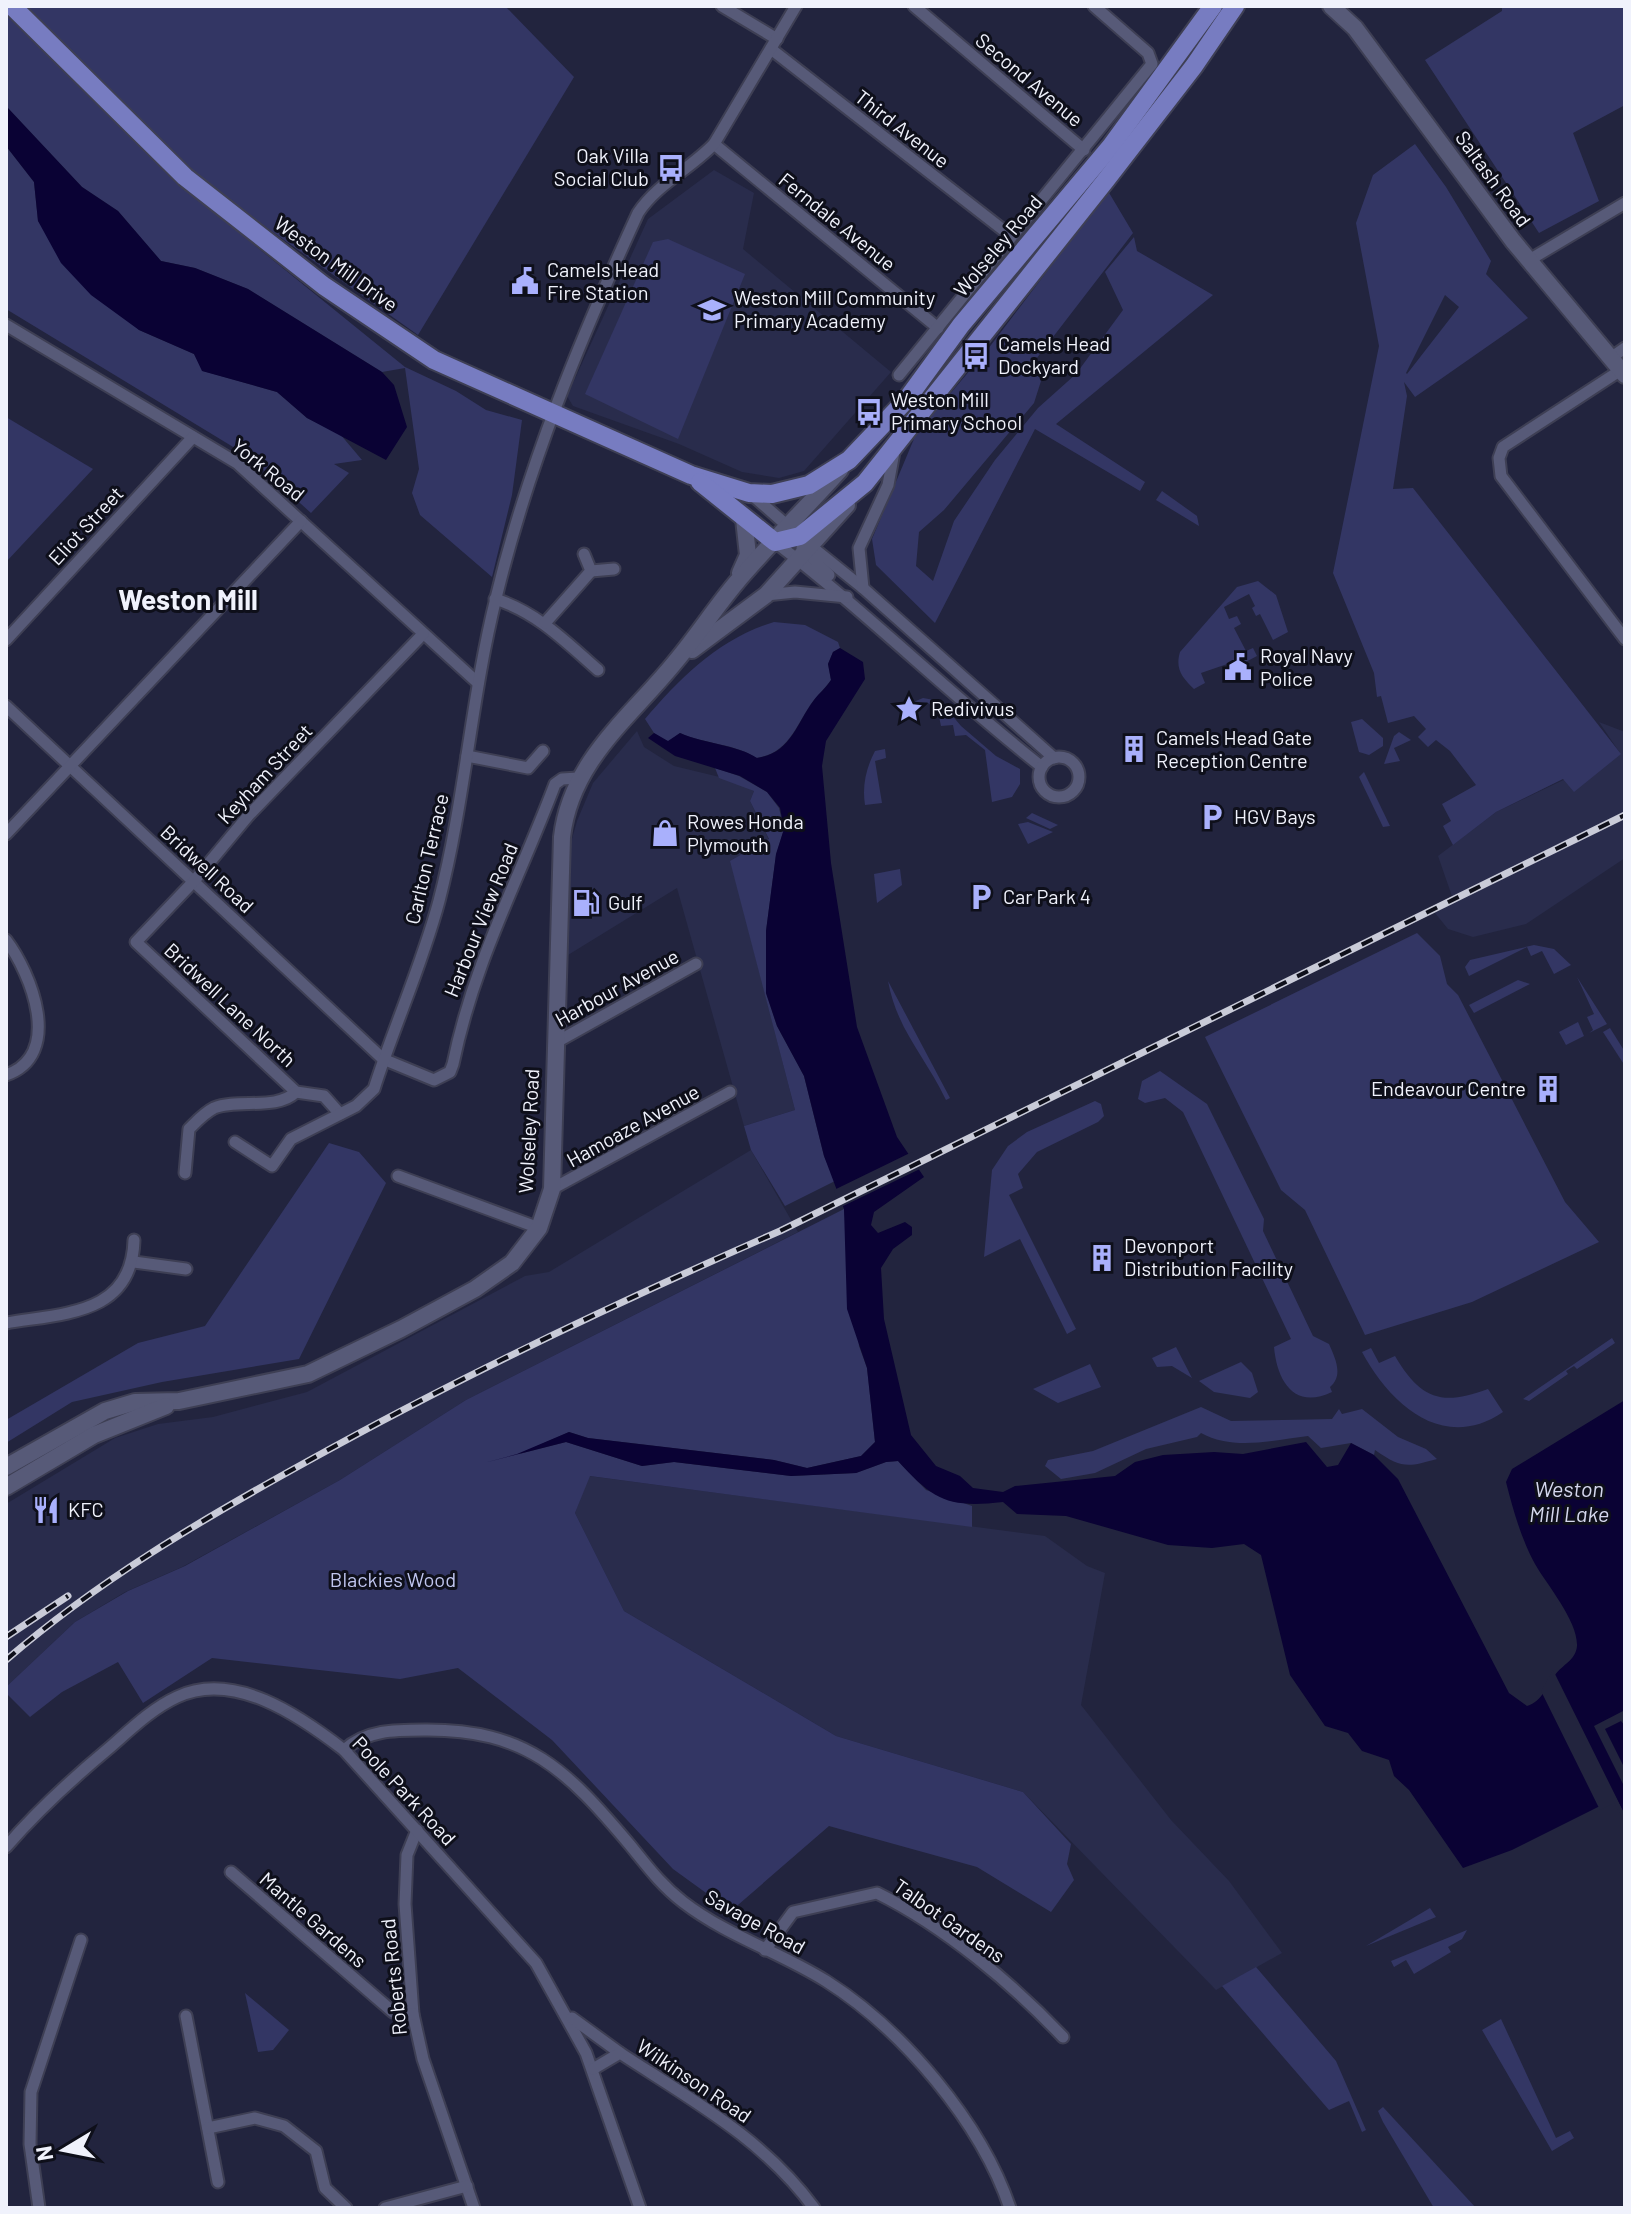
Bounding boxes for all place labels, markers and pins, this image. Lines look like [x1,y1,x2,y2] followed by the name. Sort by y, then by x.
[554,143,649,190] place label: Oak Villa Social Club
[656,153,686,183] bus stop icon: Oak Villa Social Club
[547,257,659,304] place label: Camels Head Fire Station
[510,266,540,296] public building icon: Camels Head Fire Station
[734,285,935,332] place label: Weston Mill Community Primary Academy
[697,295,727,325] school or university icon: Weston Mill Community Primary Academy
[998,331,1110,378] place label: Camels Head Dockyard
[961,341,991,371] bus stop icon: Camels Head Dockyard
[891,387,1022,434] place label: Weston Mill Primary School
[854,397,884,427] bus stop icon: Weston Mill Primary School
[1260,643,1353,690] place label: Royal Navy Police
[1223,652,1253,682] public building icon: Royal Navy Police
[894,694,924,724] place icon: Redivivus
[931,696,1014,720] place label: Redivivus
[1156,725,1312,772] place label: Camels Head Gate Reception Centre
[1119,734,1149,764] building icon: Camels Head Gate Reception Centre
[1197,802,1227,832] parking icon: HGV Bays
[1234,804,1316,828] place label: HGV Bays
[687,809,804,856] place label: Rowes Honda Plymouth
[650,818,680,848] shop icon: Rowes Honda Plymouth
[966,882,996,912] parking icon: Car Park 4
[1003,884,1091,908] place label: Car Park 4
[571,888,601,918] fuel station icon: Gulf
[608,890,643,914] place label: Gulf
[1533,1074,1563,1104] building icon: Endeavour Centre
[1371,1076,1526,1100] place label: Endeavour Centre
[1124,1233,1293,1280] place label: Devonport Distribution Facility
[1087,1243,1117,1273] building icon: Devonport Distribution Facility
[31,1495,61,1525] restaurant icon: KFC
[68,1497,104,1521] place label: KFC

